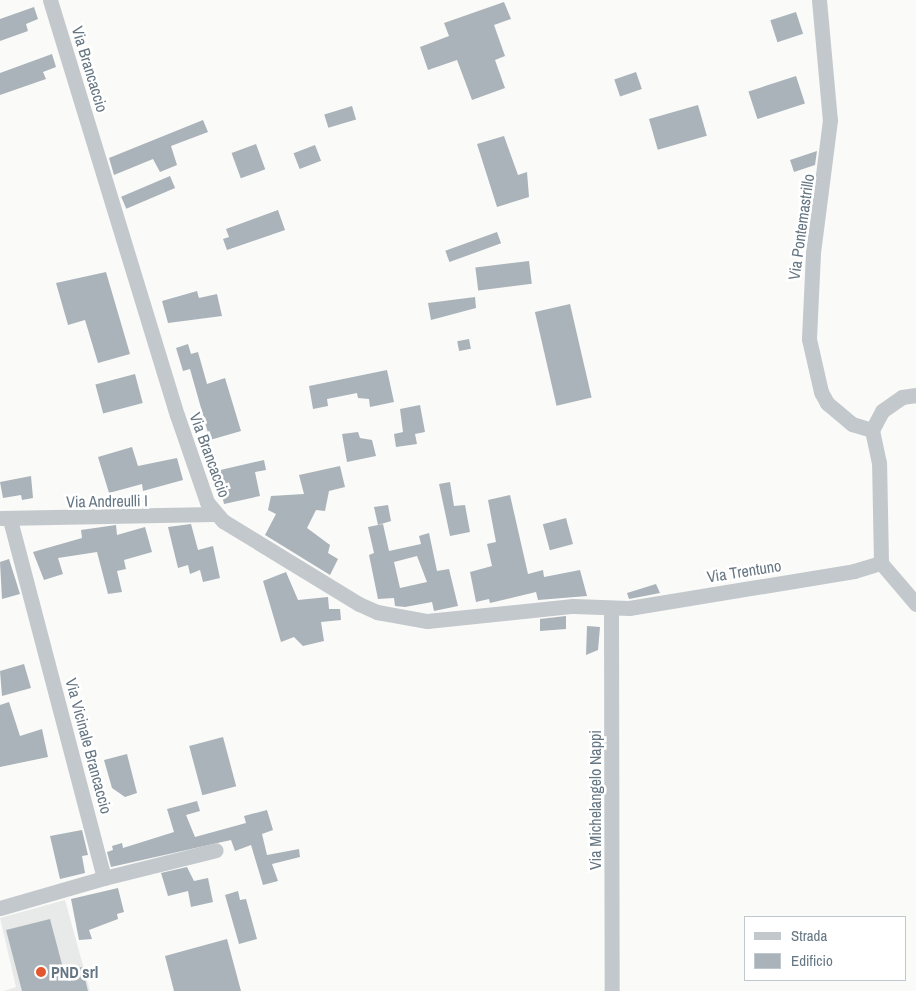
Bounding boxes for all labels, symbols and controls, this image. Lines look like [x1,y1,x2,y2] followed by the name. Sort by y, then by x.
[68,24,112,114] street label: Via Brancaccio
[784,173,818,281] street label: Via Pontemastrillo
[186,410,234,500] street label: Via Brancaccio
[66,491,148,511] street label: Via Andreulli I
[705,556,783,586] street label: Via Trentuno
[62,676,116,816] street label: Via Vicinale Brancaccio
[585,730,605,870] street label: Via Michelangelo Nappi
[744,916,906,981] legend
[791,925,827,946] text: Strada
[791,950,833,971] text: Edificio
[51,962,98,982] place label: PND srl
[35,966,47,978] marker: PND srl

